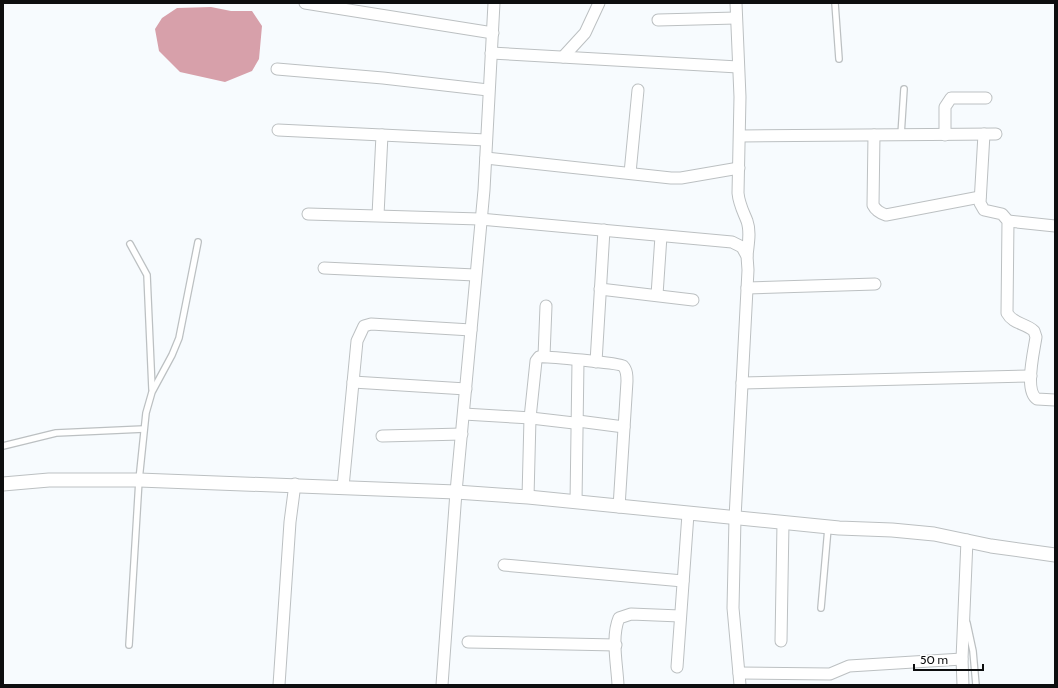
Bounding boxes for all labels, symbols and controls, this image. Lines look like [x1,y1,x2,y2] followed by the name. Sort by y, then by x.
[914,646,983,672] scale bar
[920,652,948,667] text: 50 m

